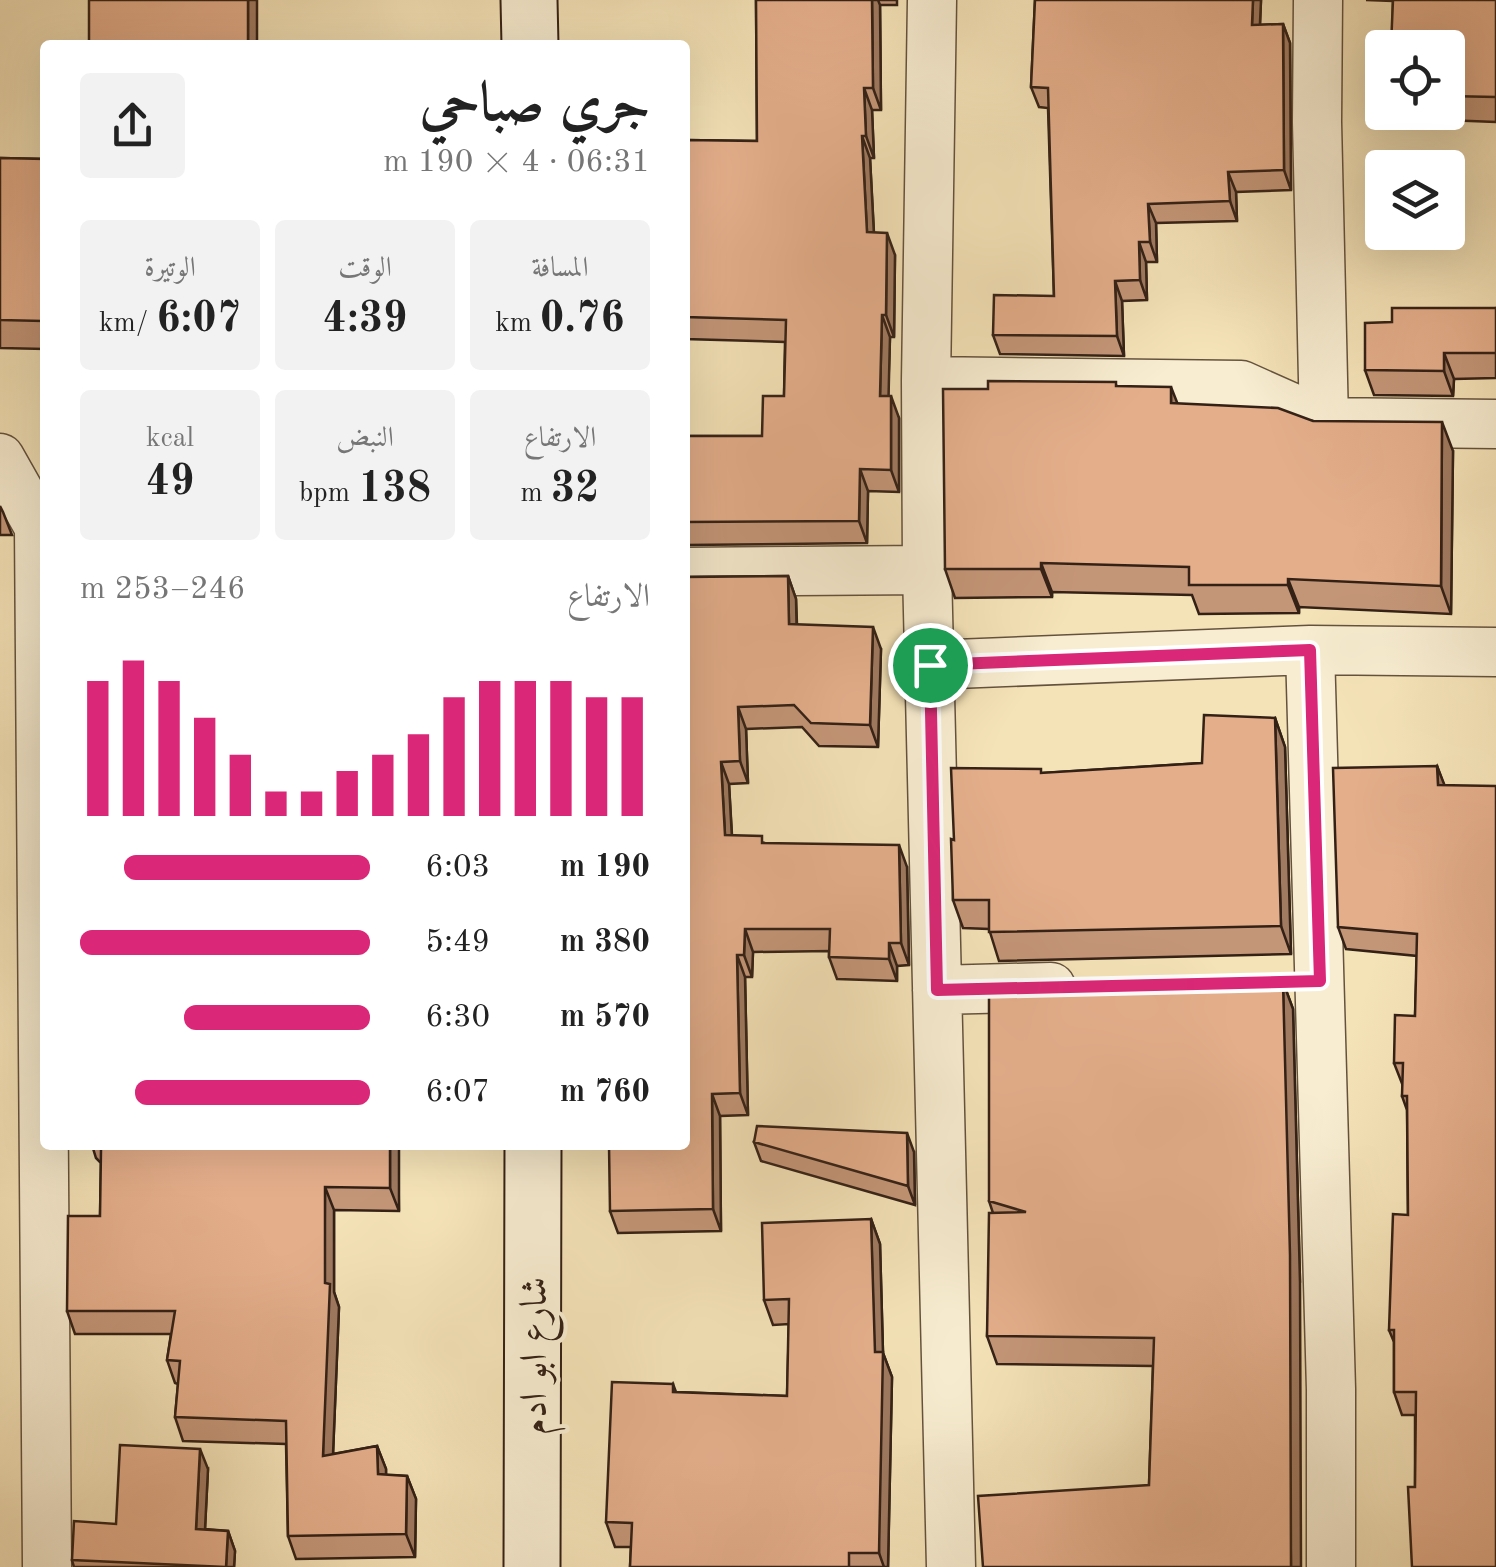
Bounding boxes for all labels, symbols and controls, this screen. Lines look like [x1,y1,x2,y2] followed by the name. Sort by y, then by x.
[1365,30,1465,250] map controls
[1365,30,1465,130] button: locate
[80,73,185,178] button: share
[420,78,650,133] text: جري صباحي
[383,147,650,179] text: 06:31 · 4 × 190 m
[1365,150,1465,250] button: layers
[144,255,196,283] text: الوتيرة
[338,255,392,283] text: الوقت
[531,255,589,283] text: المسافة
[156,299,241,341] text: 6:07
[323,299,407,341] text: 4:39
[540,299,625,341] text: 0.76
[99,310,156,338] text: /km
[495,310,540,338] text: km
[146,425,194,453] text: kcal
[336,425,394,453] text: النبض
[524,425,596,453] text: الارتفاع
[146,462,194,504] text: 49
[358,469,431,511] text: 138
[551,469,599,511] text: 32
[299,480,358,508] text: bpm
[521,480,551,508] text: m
[80,574,246,606] text: 246–253 m
[567,582,650,614] text: الارتفاع
[888,623,973,708] pin
[903,638,958,693] icon: arrive
[425,852,490,884] text: 6:03
[560,852,650,884] text: 190 m
[425,927,490,959] text: 5:49
[560,927,650,959] text: 380 m
[425,1002,490,1034] text: 6:30
[560,1002,650,1034] text: 570 m
[425,1077,490,1109] text: 6:07
[560,1077,650,1109] text: 760 m
[517,1277,566,1435] street label: شارع ابو ادم

